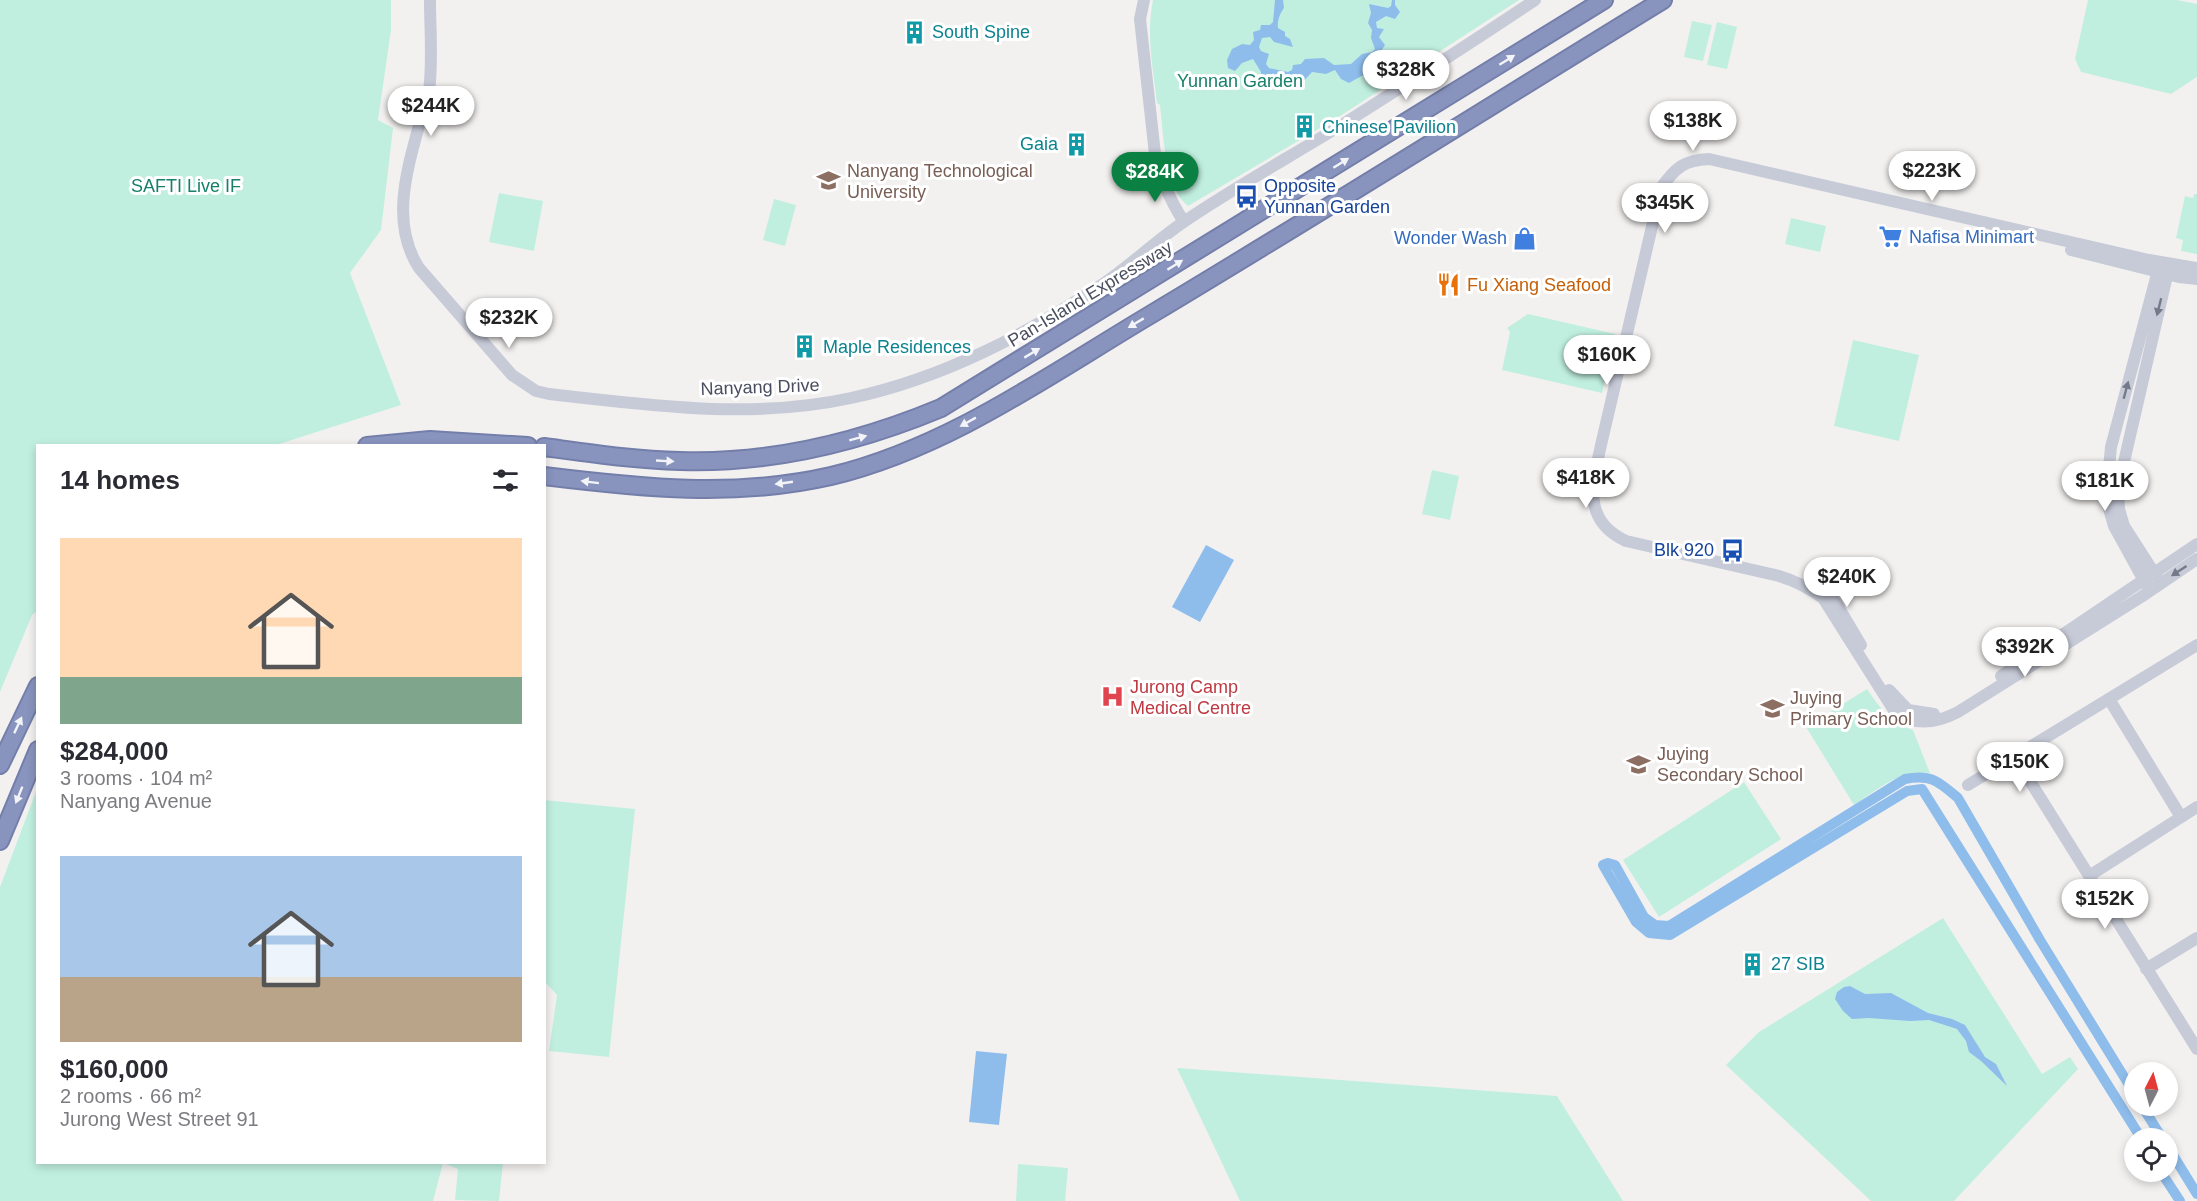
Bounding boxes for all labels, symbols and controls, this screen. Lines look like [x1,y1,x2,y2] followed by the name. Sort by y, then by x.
[901,19,927,45] building icon: South Spine
[932,22,1030,42] place label: South Spine
[1364,50,1448,101] pin: $328K
[1499,55,1515,66] one-way arrow
[1377,58,1435,80] text: $328K
[1177,71,1303,91] park label: Yunnan Garden
[389,86,473,137] pin: $244K
[402,94,460,116] text: $244K
[1651,101,1735,152] pin: $138K
[1664,109,1722,131] text: $138K
[1291,114,1317,140] building icon: Chinese Pavilion
[1322,117,1456,137] place label: Chinese Pavilion
[1063,131,1089,157] building icon: Gaia
[1020,134,1059,154] place label: Gaia
[1890,151,1974,202] pin: $223K
[1113,152,1197,203] pin: $284K
[1333,157,1349,168] one-way arrow
[1903,159,1961,181] text: $223K
[1126,160,1184,182] text: $284K
[847,161,1033,202] place label: Nanyang Technological University
[816,168,842,194] school or university icon: Nanyang Technological University
[131,176,241,196] park label: SAFTI Live IF
[1264,176,1390,217] place label: Opposite Yunnan Garden
[1233,183,1259,209] bus stop icon: Opposite Yunnan Garden
[1623,183,1707,234] pin: $345K
[1636,191,1694,213] text: $345K
[1878,224,1904,250] supermarket icon: Nafisa Minimart
[1512,225,1538,251] shop icon: Wonder Wash
[1909,227,2034,247] place label: Nafisa Minimart
[1394,228,1507,248] place label: Wonder Wash
[1004,237,1176,351] street label: Pan-Island Expressway
[1167,259,1183,270] one-way arrow
[1436,272,1462,298] restaurant icon: Fu Xiang Seafood
[1467,275,1611,295] place label: Fu Xiang Seafood
[2154,297,2164,316] one-way arrow
[467,298,551,349] pin: $232K
[480,306,538,328] text: $232K
[1127,318,1144,328] one-way arrow
[792,334,818,360] building icon: Maple Residences
[1565,335,1649,386] pin: $160K
[823,337,971,357] place label: Maple Residences
[1578,343,1636,365] text: $160K
[1024,347,1040,358] one-way arrow
[700,375,820,399] street label: Nanyang Drive
[2121,381,2131,400] one-way arrow
[959,417,976,427] one-way arrow
[849,433,867,443] one-way arrow
[656,456,675,465] one-way arrow
[1544,458,1628,509] pin: $418K
[2063,461,2147,512] pin: $181K
[489,464,522,497] icon: filters
[60,465,180,495] text: 14 homes
[1557,466,1615,488] text: $418K
[2076,469,2134,491] text: $181K
[580,477,599,486] one-way arrow
[774,479,793,488] one-way arrow
[1719,537,1745,563] bus stop icon: Blk 920
[1654,540,1714,560] place label: Blk 920
[1805,557,1889,608] pin: $240K
[1818,565,1876,587] text: $240K
[2171,566,2187,577] one-way arrow
[237,577,345,685] icon: home
[1983,627,2067,678] pin: $392K
[1996,635,2054,657] text: $392K
[1130,677,1251,718] place label: Jurong Camp Medical Centre
[1099,684,1125,710] hospital icon: Jurong Camp Medical Centre
[1790,688,1912,729] place label: Juying Primary School
[1759,695,1785,721] school or university icon: Juying Primary School
[13,716,23,734] one-way arrow
[60,736,168,766] text: $284,000
[1978,742,2062,793] pin: $150K
[1657,744,1803,785] place label: Juying Secondary School
[1991,750,2049,772] text: $150K
[1626,751,1652,777] school or university icon: Juying Secondary School
[60,767,212,789] text: 3 rooms · 104 m²
[14,786,23,804] one-way arrow
[60,790,212,812] text: Nanyang Avenue
[2063,879,2147,930] pin: $152K
[2076,887,2134,909] text: $152K
[237,895,345,1003] icon: home
[1740,951,1766,977] building icon: 27 SIB
[1771,954,1825,974] place label: 27 SIB
[60,1054,168,1084] text: $160,000
[2124,1062,2178,1116] north arrow
[2124,1062,2178,1182] map controls
[60,1085,201,1107] text: 2 rooms · 66 m²
[60,1108,259,1130] text: Jurong West Street 91
[2124,1128,2178,1182] button: locate

